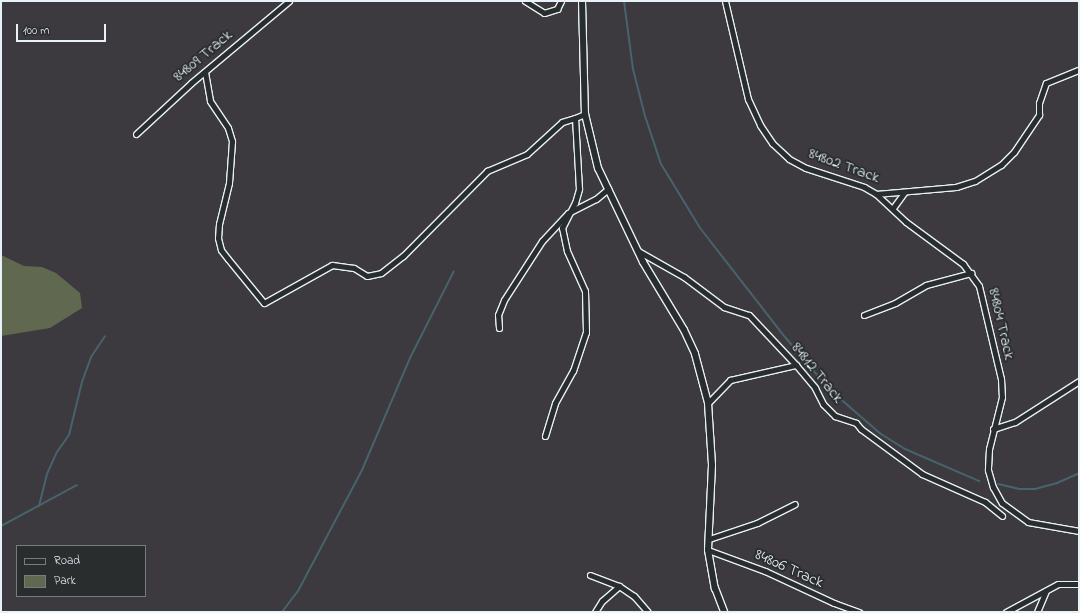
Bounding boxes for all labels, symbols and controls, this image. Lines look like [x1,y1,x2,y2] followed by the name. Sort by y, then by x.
[18,16,108,42] scale bar
[23,22,50,40] text: 100 m
[170,26,236,86] street label: 84809 Track
[806,144,882,188] street label: 84802 Track
[983,286,1019,362] street label: 84804 Track
[787,339,847,407] street label: 84812 Track
[16,545,146,597] legend
[752,545,826,593] street label: 84806 Track
[54,552,80,570] text: Road
[54,572,76,590] text: Park

